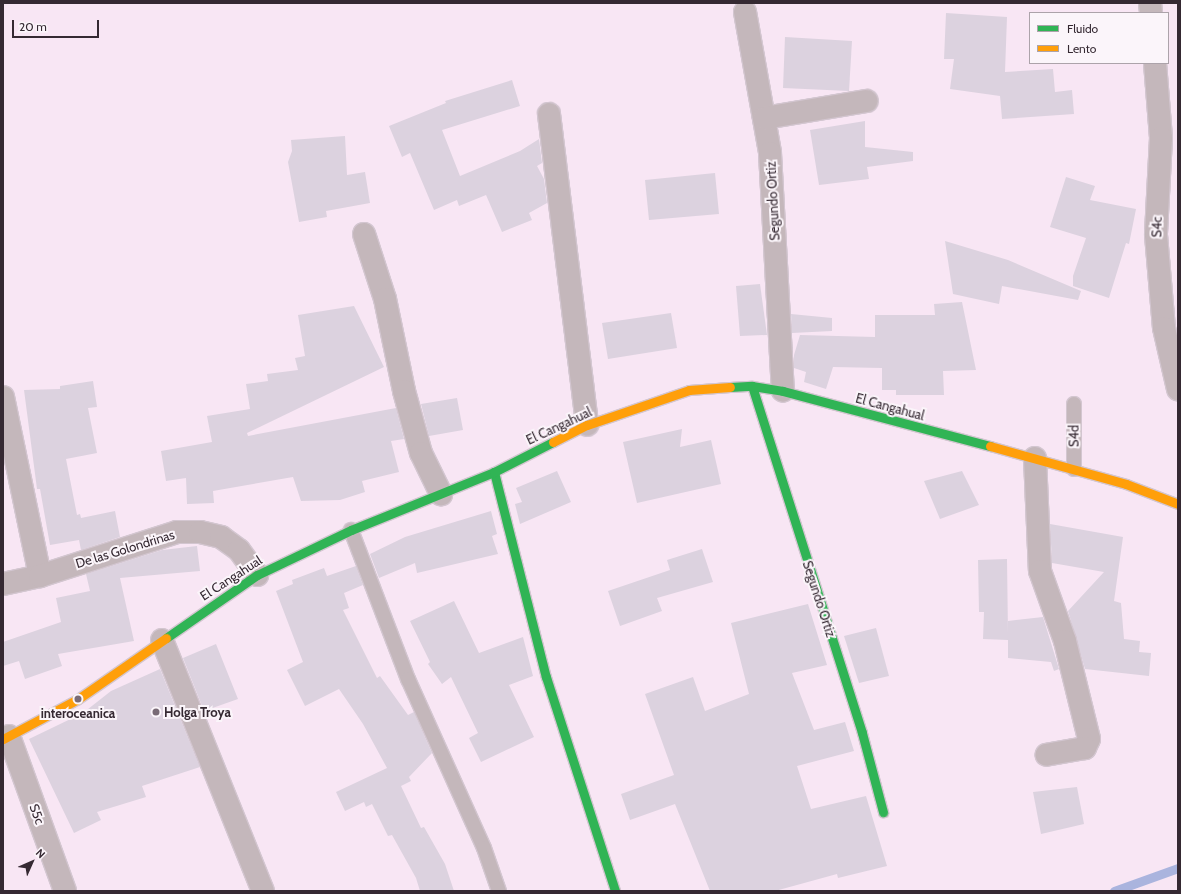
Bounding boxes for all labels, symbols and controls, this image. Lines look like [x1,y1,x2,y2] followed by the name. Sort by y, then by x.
[14,12,101,38] scale bar
[1029,12,1169,64] legend
[19,19,47,34] text: 20 m
[1067,21,1098,36] text: Fluido
[1067,41,1096,56] text: Lento
[763,161,783,241] street label: Segundo Ortiz
[1149,216,1165,238] street label: S4c
[854,390,926,424] street label: El Cangahual
[524,404,594,448] street label: El Cangahual
[1066,425,1082,447] street label: S4d
[74,527,176,571] street label: De las Golondrinas
[197,552,265,604] street label: El Cangahual
[799,559,839,639] street label: Segundo Ortiz
[73,694,83,704] marker: interoceanica
[164,704,231,720] place label: Holga Troya
[41,705,115,721] place label: interoceanica
[151,707,161,717] marker: Holga Troya
[26,802,48,826] street label: S5c
[12,842,52,882] north arrow
[33,846,48,861] text: N

